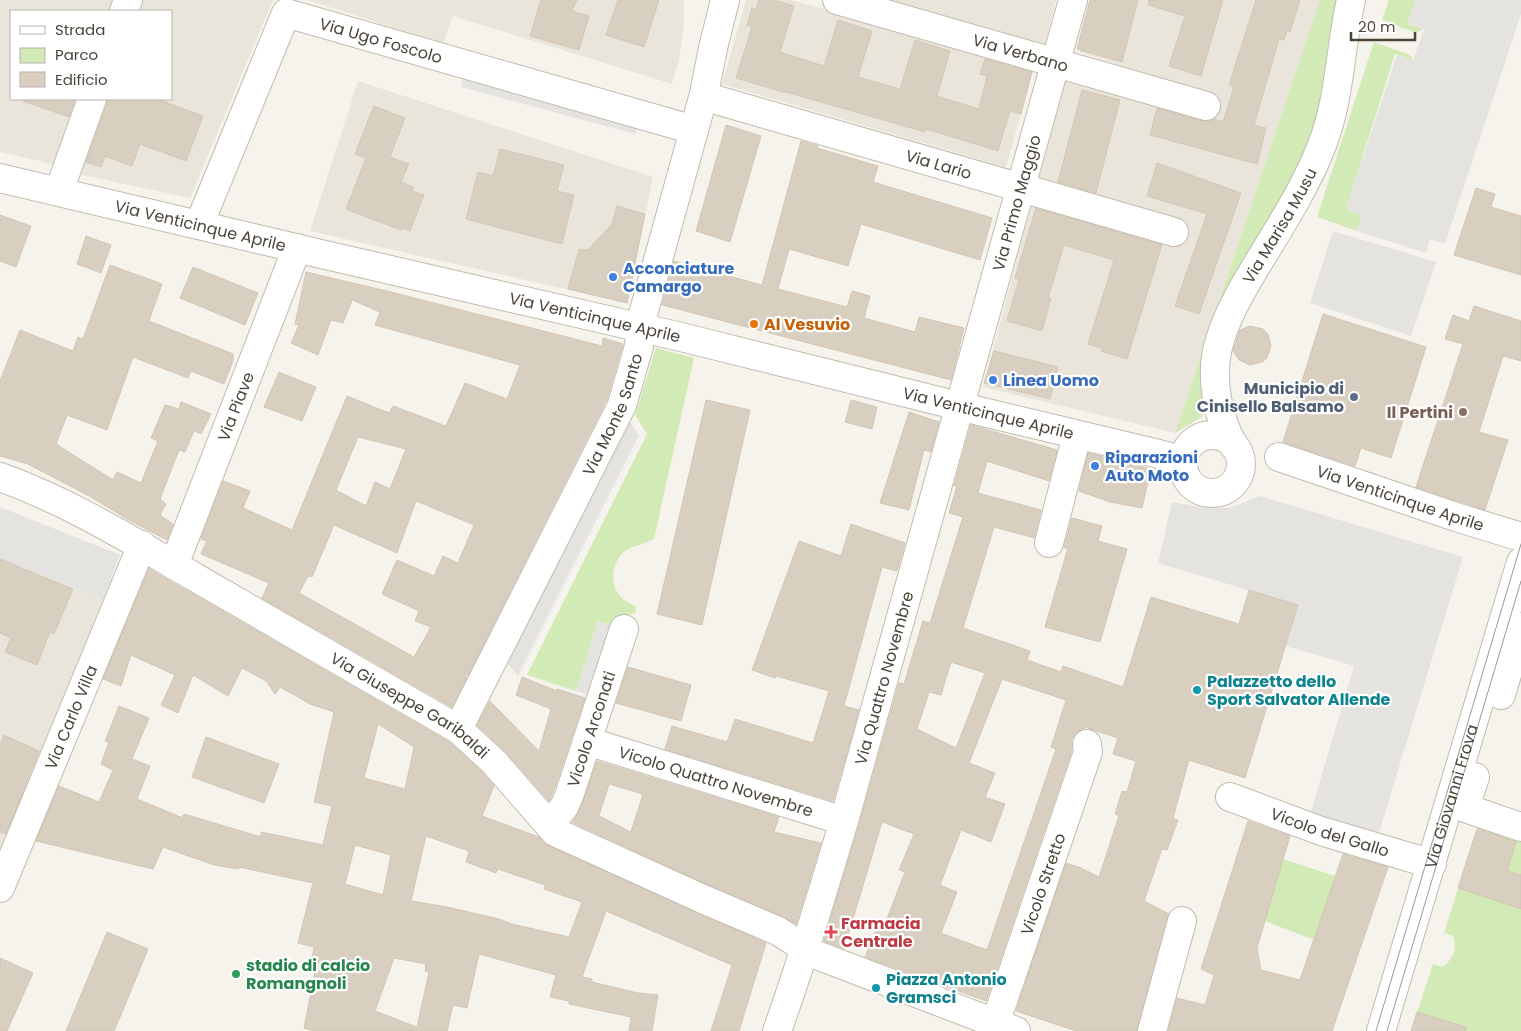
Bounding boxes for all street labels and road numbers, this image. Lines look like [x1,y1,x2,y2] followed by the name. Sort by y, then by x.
[317,12,445,69] street label: Via Ugo Foscolo
[970,28,1071,77] street label: Via Verbano
[986,132,1046,274] street label: Via Primo Maggio
[903,144,974,185] street label: Via Lario
[1237,164,1322,288] street label: Via Marisa Musu
[113,194,288,257] street label: Via Venticinque Aprile
[507,286,683,348] street label: Via Venticinque Aprile
[577,351,648,479] street label: Via Monte Santo
[212,368,259,445] street label: Via Piave
[901,381,1076,445] street label: Via Venticinque Aprile
[1314,459,1487,536] street label: Via Venticinque Aprile
[849,588,919,767] street label: Via Quattro Novembre
[326,646,494,764] street label: Via Giuseppe Garibaldi
[39,661,103,773] street label: Via Carlo Villa
[561,668,621,790] street label: Vicolo Arconati
[1419,721,1483,871] street label: Via Giovanni Frova
[616,740,816,822] street label: Vicolo Quattro Novembre
[1267,802,1392,862] street label: Vicolo del Gallo
[1015,830,1071,938] street label: Vicolo Stretto

